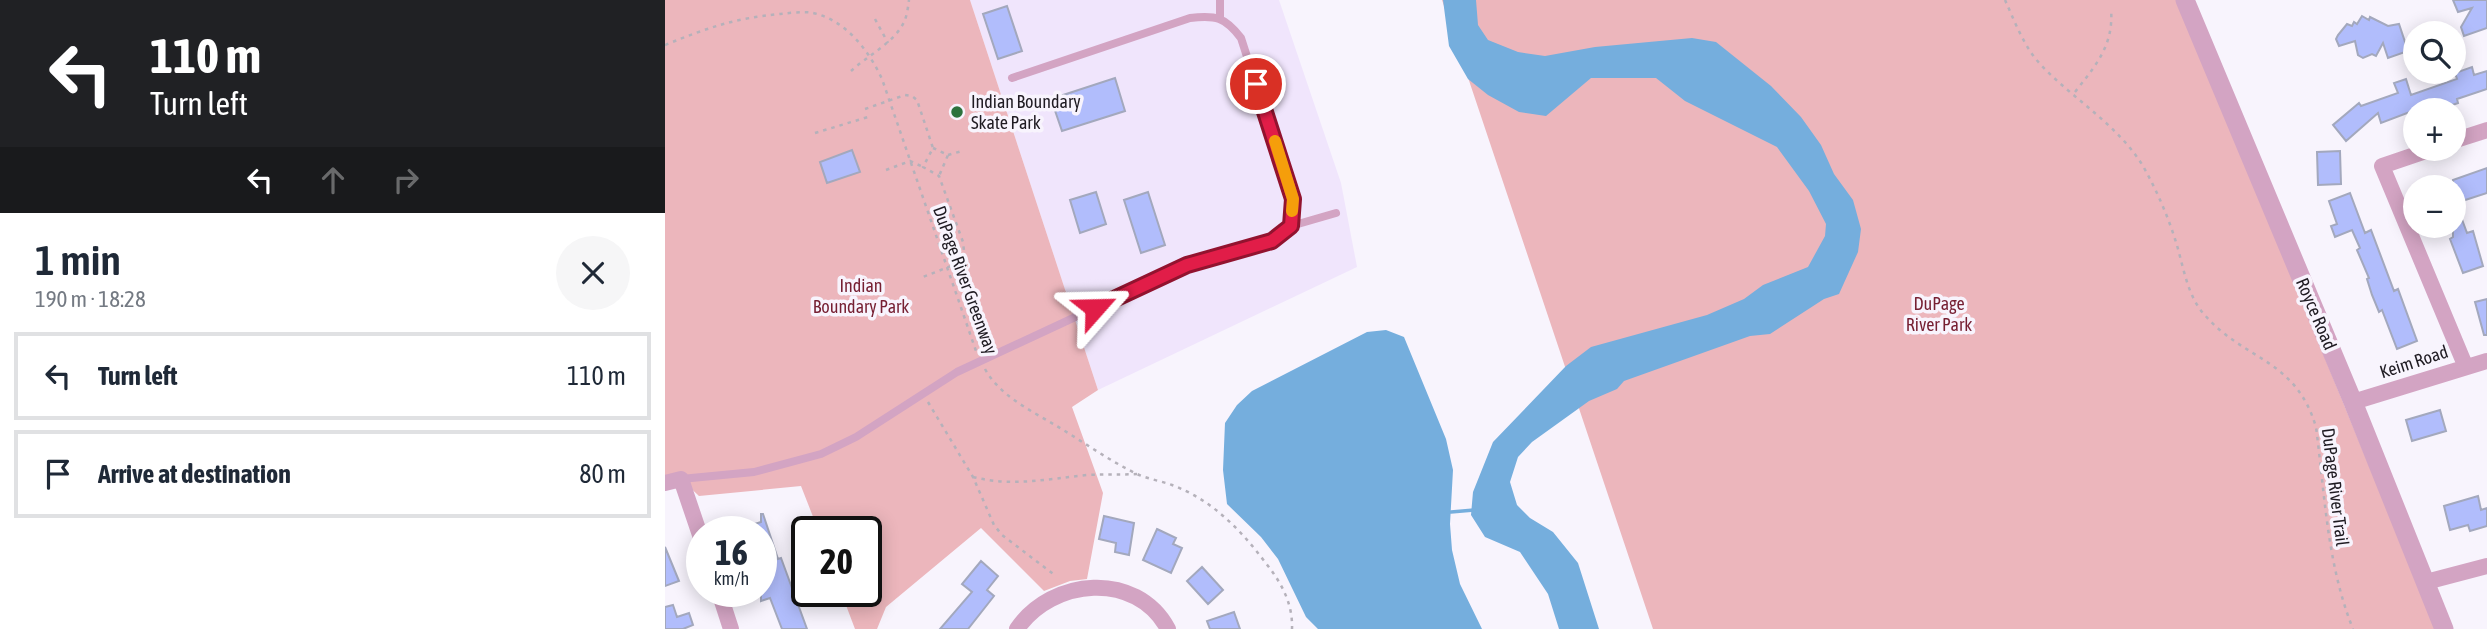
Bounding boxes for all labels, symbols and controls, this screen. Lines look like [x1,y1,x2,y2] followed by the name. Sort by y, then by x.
[2403,21,2466,238] map controls
[2403,21,2466,84] button: search
[150,27,261,83] text: 110 m
[35,28,126,119] icon: left
[1226,54,1286,114] pin
[1237,65,1275,103] icon: arrive
[150,85,248,122] text: Turn left
[971,91,1081,133] place label: Indian Boundary Skate Park
[2403,98,2466,161] button: +
[949,104,965,120] marker: Indian Boundary Skate Park
[241,161,279,199] icon: left
[314,161,352,199] icon: ahead
[387,161,425,199] icon: right
[2403,175,2466,238] button: −
[929,203,1002,357] street label: DuPage River Greenway
[35,236,121,284] text: 1 min
[556,236,630,310] button: close
[1058,271,1132,345] position arrow
[813,275,909,317] park label: Indian Boundary Park
[2292,275,2341,353] street label: Royce Road
[35,286,146,312] text: 190 m · 18:28
[1906,293,1972,335] park label: DuPage River Park
[2377,341,2451,382] street label: Keim Road
[39,357,77,395] icon: left
[98,361,178,391] text: Turn left
[567,361,626,391] text: 110 m
[2318,427,2353,548] street label: DuPage River Trail
[39,455,77,493] icon: arrive
[98,459,291,489] text: Arrive at destination
[579,459,626,489] text: 80 m
[791,516,882,607] speed limit sign: 20
[715,532,748,572] text: 16
[714,568,749,589] text: km/h

